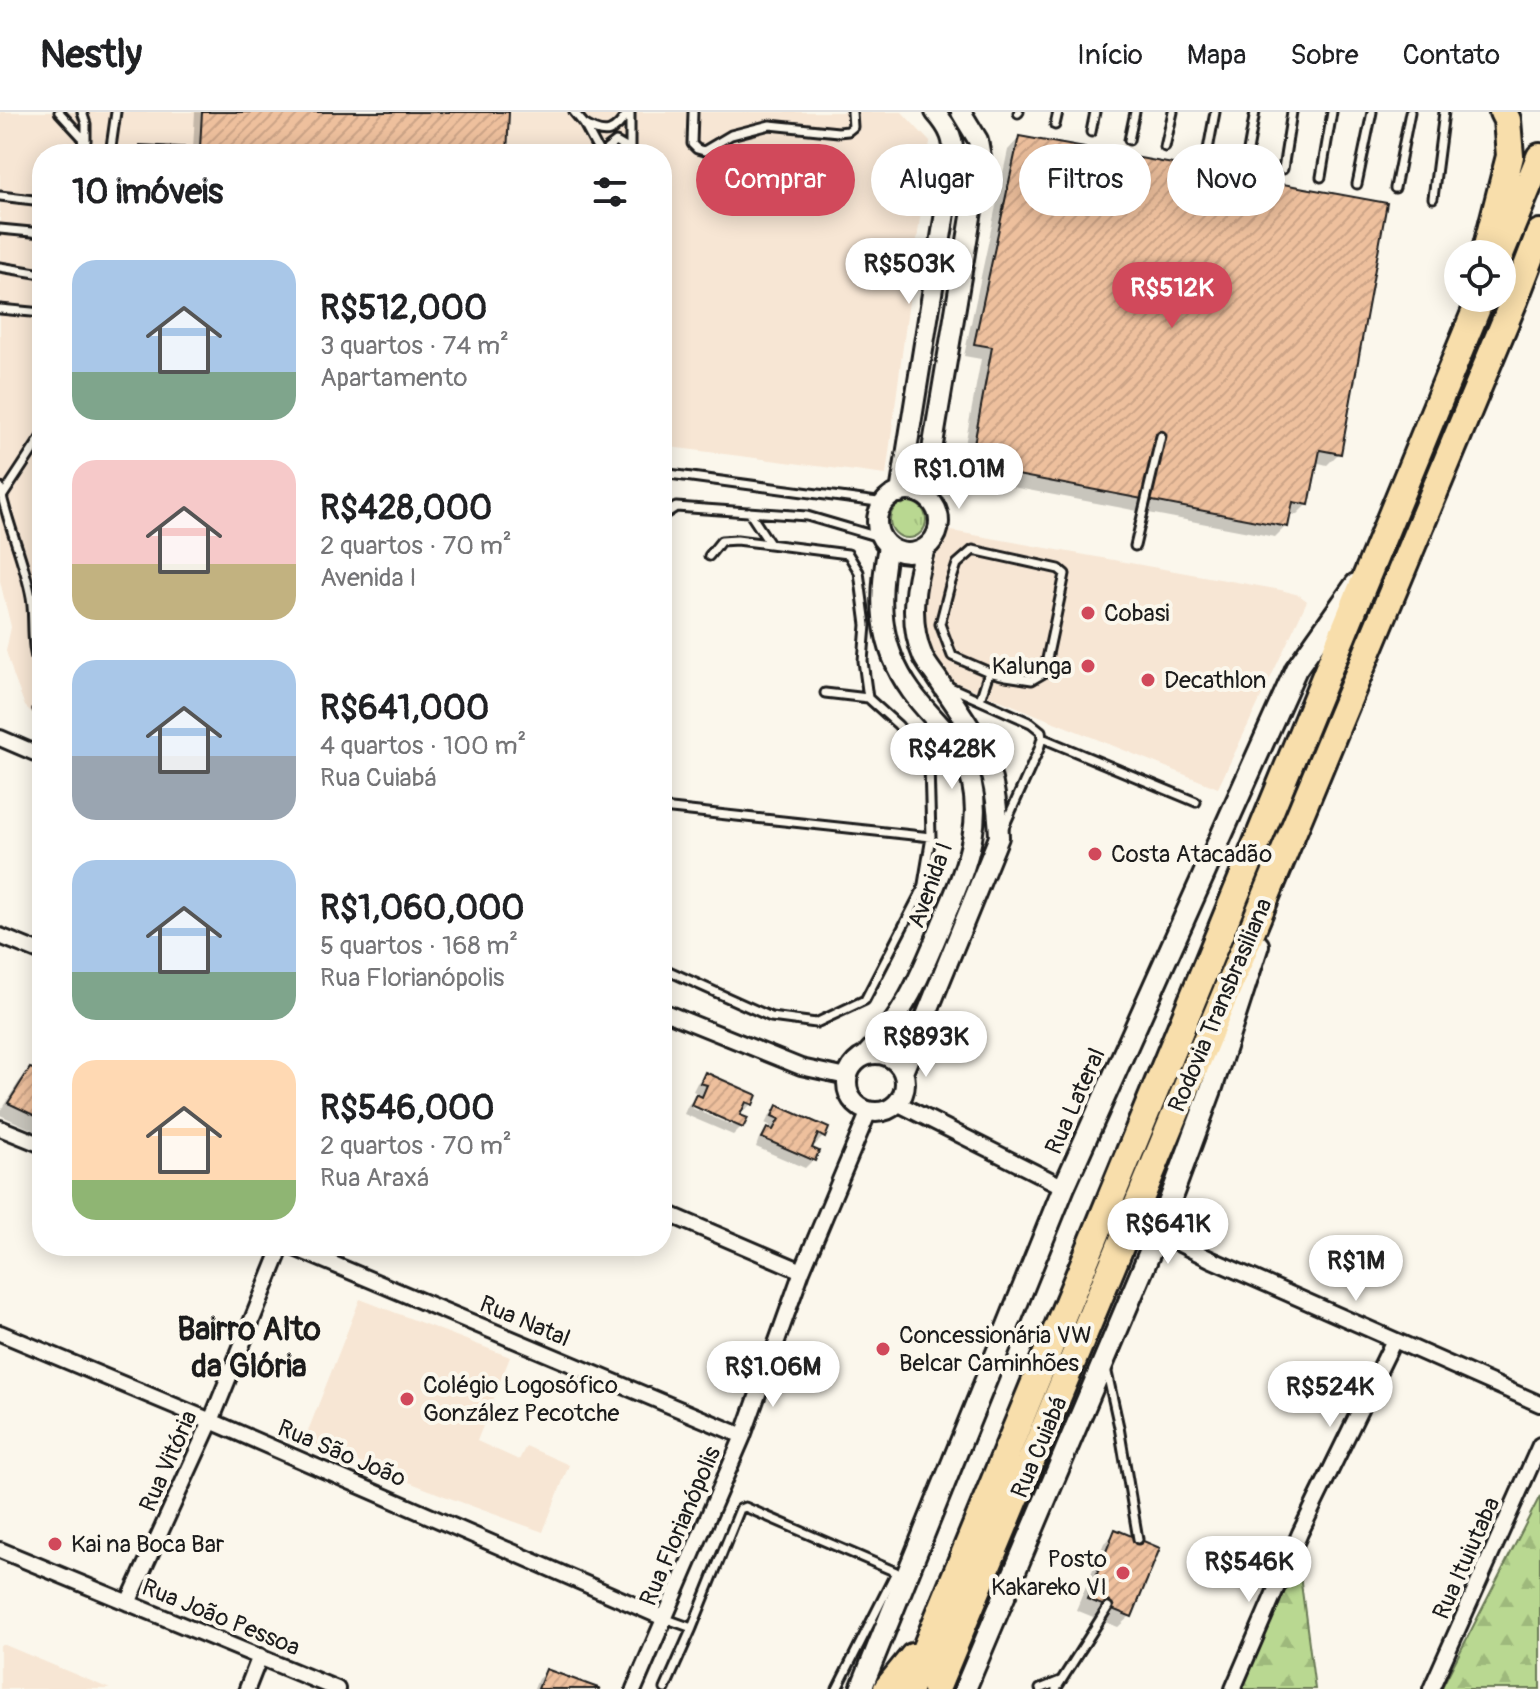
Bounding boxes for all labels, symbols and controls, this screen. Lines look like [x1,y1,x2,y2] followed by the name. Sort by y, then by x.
[40,31,142,79] text: Nestly
[1077,38,1143,73] text: Início
[1187,38,1246,73] text: Mapa
[1290,38,1359,73] text: Sobre
[1403,38,1500,73] text: Contato
[696,144,855,216] chip: Comprar
[871,144,1003,216] chip: Alugar
[1019,144,1151,216] chip: Filtros
[1167,144,1285,216] chip: Novo
[588,170,632,214] icon: filters
[72,171,223,214] text: 10 imóveis
[844,238,974,306] pin: R$503K
[1444,240,1516,312] map controls
[1444,240,1516,312] button: locate
[863,248,955,280] text: R$503K
[1107,262,1237,330] pin: R$512K
[1130,272,1214,304] text: R$512K
[320,287,487,330] text: R$512,000
[136,292,232,388] icon: home
[320,330,509,362] text: 3 quartos · 74 m²
[320,362,467,394] text: Apartamento
[885,443,1033,511] pin: R$1.01M
[913,453,1005,485] text: R$1.01M
[320,487,492,530] text: R$428,000
[136,492,232,588] icon: home
[320,530,512,562] text: 2 quartos · 70 m²
[320,562,416,594] text: Avenida I
[1104,599,1170,628] place label: Cobasi
[1079,604,1097,622] marker: Cobasi
[992,652,1072,681] place label: Kalunga
[1079,657,1097,675] marker: Kalunga
[1164,666,1266,695] place label: Decathlon
[1139,671,1157,689] marker: Decathlon
[320,687,489,730] text: R$641,000
[136,692,232,788] icon: home
[887,723,1017,791] pin: R$428K
[320,730,526,762] text: 4 quartos · 100 m²
[908,733,996,765] text: R$428K
[320,762,437,794] text: Rua Cuiabá
[902,838,959,932] street label: Avenida I
[1111,840,1272,869] place label: Costa Atacadão
[1086,845,1104,863] marker: Costa Atacadão
[320,887,525,930] text: R$1,060,000
[136,892,232,988] icon: home
[1162,894,1279,1117] street label: Rodovia Transbrasiliana
[320,930,518,962] text: 5 quartos · 168 m²
[320,962,505,994] text: Rua Florianópolis
[861,1011,991,1079] pin: R$893K
[883,1021,969,1053] text: R$893K
[1039,1044,1112,1159] street label: Rua Lateral
[320,1087,494,1130] text: R$546,000
[136,1092,232,1188] icon: home
[320,1130,512,1162] text: 2 quartos · 70 m²
[320,1162,429,1194] text: Rua Araxá
[1103,1198,1233,1266] pin: R$641K
[1125,1208,1211,1240] text: R$641K
[1309,1235,1403,1303] pin: R$1M
[1327,1245,1385,1277] text: R$1M
[475,1289,574,1353] street label: Rua Natal
[177,1310,321,1387] district label: Bairro Alto da Glória
[899,1321,1092,1378] place label: Concessionária VW Belcar Caminhões
[874,1340,892,1358] marker: Concessionária VW Belcar Caminhões
[699,1341,847,1409] pin: R$1.06M
[725,1351,821,1383] text: R$1.06M
[1265,1361,1395,1429] pin: R$524K
[423,1371,619,1428] place label: Colégio Logosófico González Pecotche
[1286,1371,1374,1403] text: R$524K
[398,1390,416,1408] marker: Colégio Logosófico González Pecotche
[1005,1392,1074,1502] street label: Rua Cuiabá
[133,1406,204,1516] street label: Rua Vitória
[273,1413,410,1494] street label: Rua São João
[634,1442,727,1610] street label: Rua Florianópolis
[1427,1492,1506,1624] street label: Rua Ituiutaba
[71,1530,225,1559] place label: Kai na Boca Bar
[46,1535,64,1553] marker: Kai na Boca Bar
[1184,1536,1314,1604] pin: R$546K
[991,1545,1107,1602] place label: Posto Kakareko VI
[1204,1546,1294,1578] text: R$546K
[1114,1564,1132,1582] marker: Posto Kakareko VI
[138,1573,304,1662] street label: Rua João Pessoa

